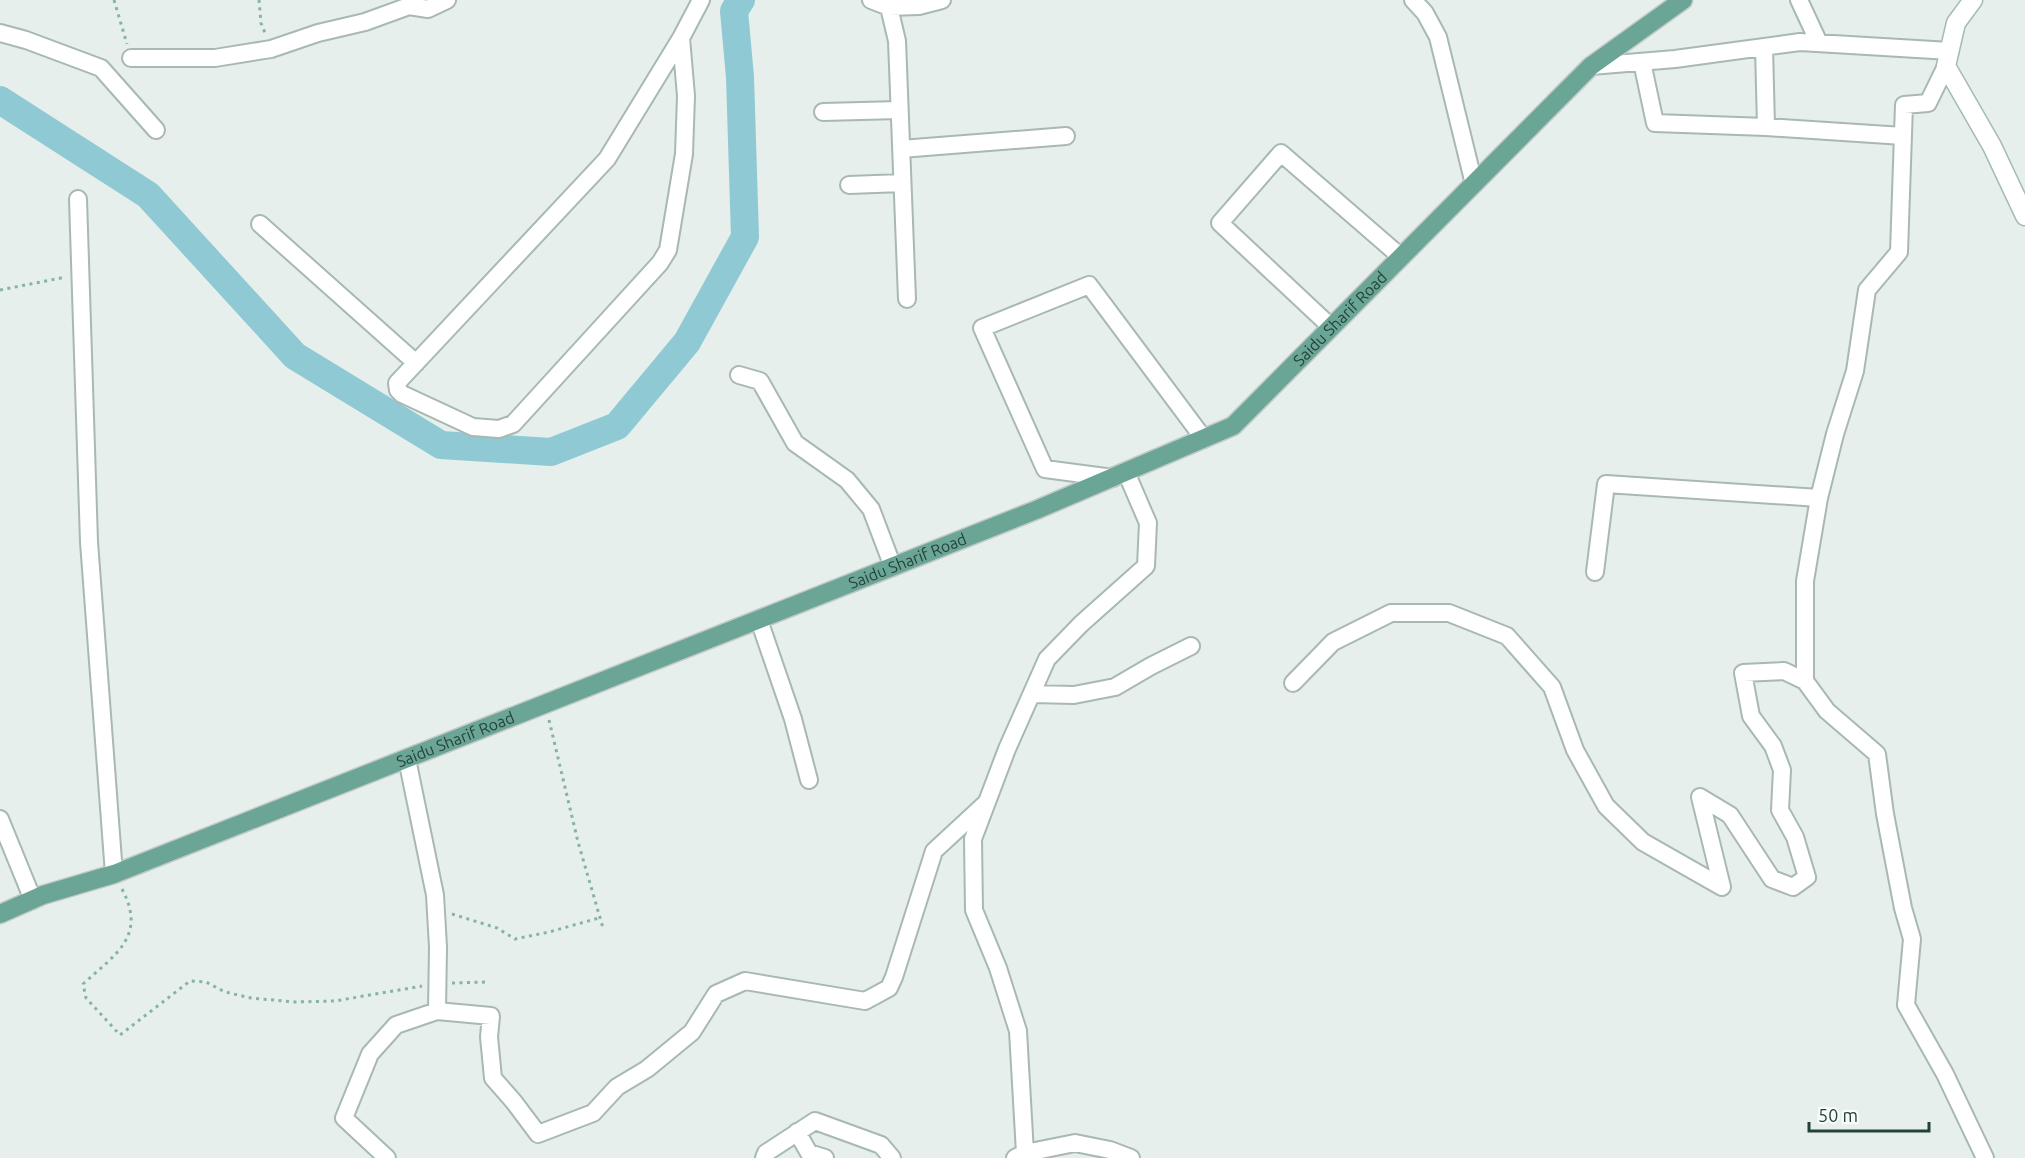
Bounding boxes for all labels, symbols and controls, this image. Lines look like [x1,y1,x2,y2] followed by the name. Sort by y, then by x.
[1289,268,1390,369] street label: Saidu Sharif Road
[846,529,969,592] street label: Saidu Sharif Road
[394,708,517,771] street label: Saidu Sharif Road
[1809,1095,1929,1133] scale bar
[1818,1105,1858,1125] text: 50 m

